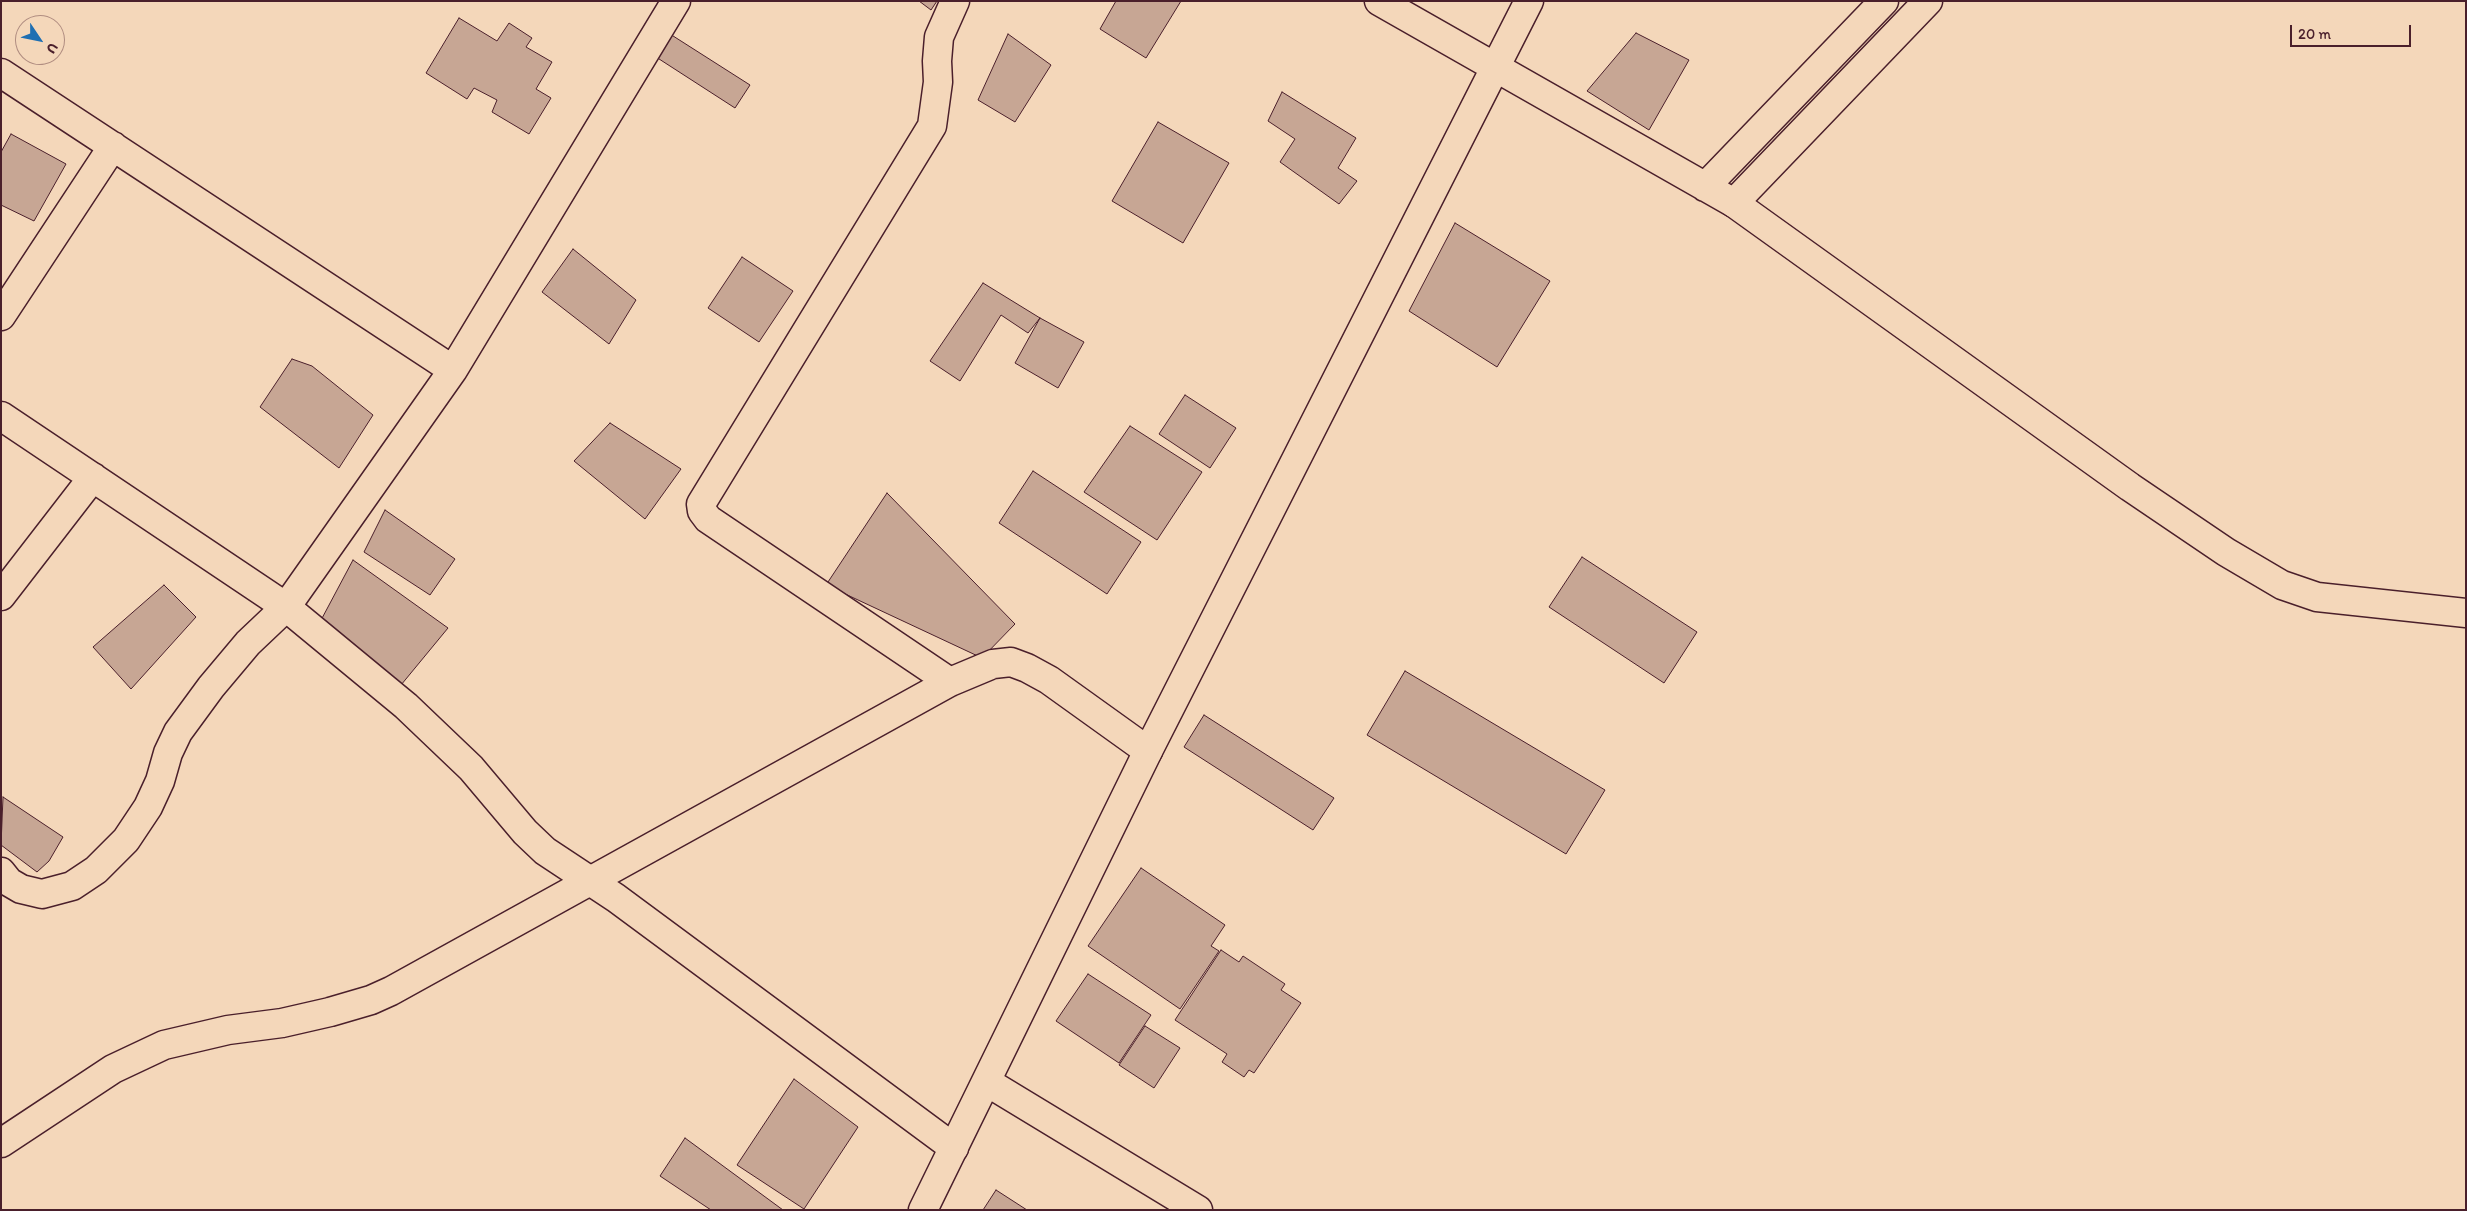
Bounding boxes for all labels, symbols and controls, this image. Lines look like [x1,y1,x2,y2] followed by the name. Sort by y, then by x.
[15,15,65,65] north arrow
[2292,15,2413,47] scale bar
[2298,25,2331,43] text: 20 m
[42,39,62,57] text: U

